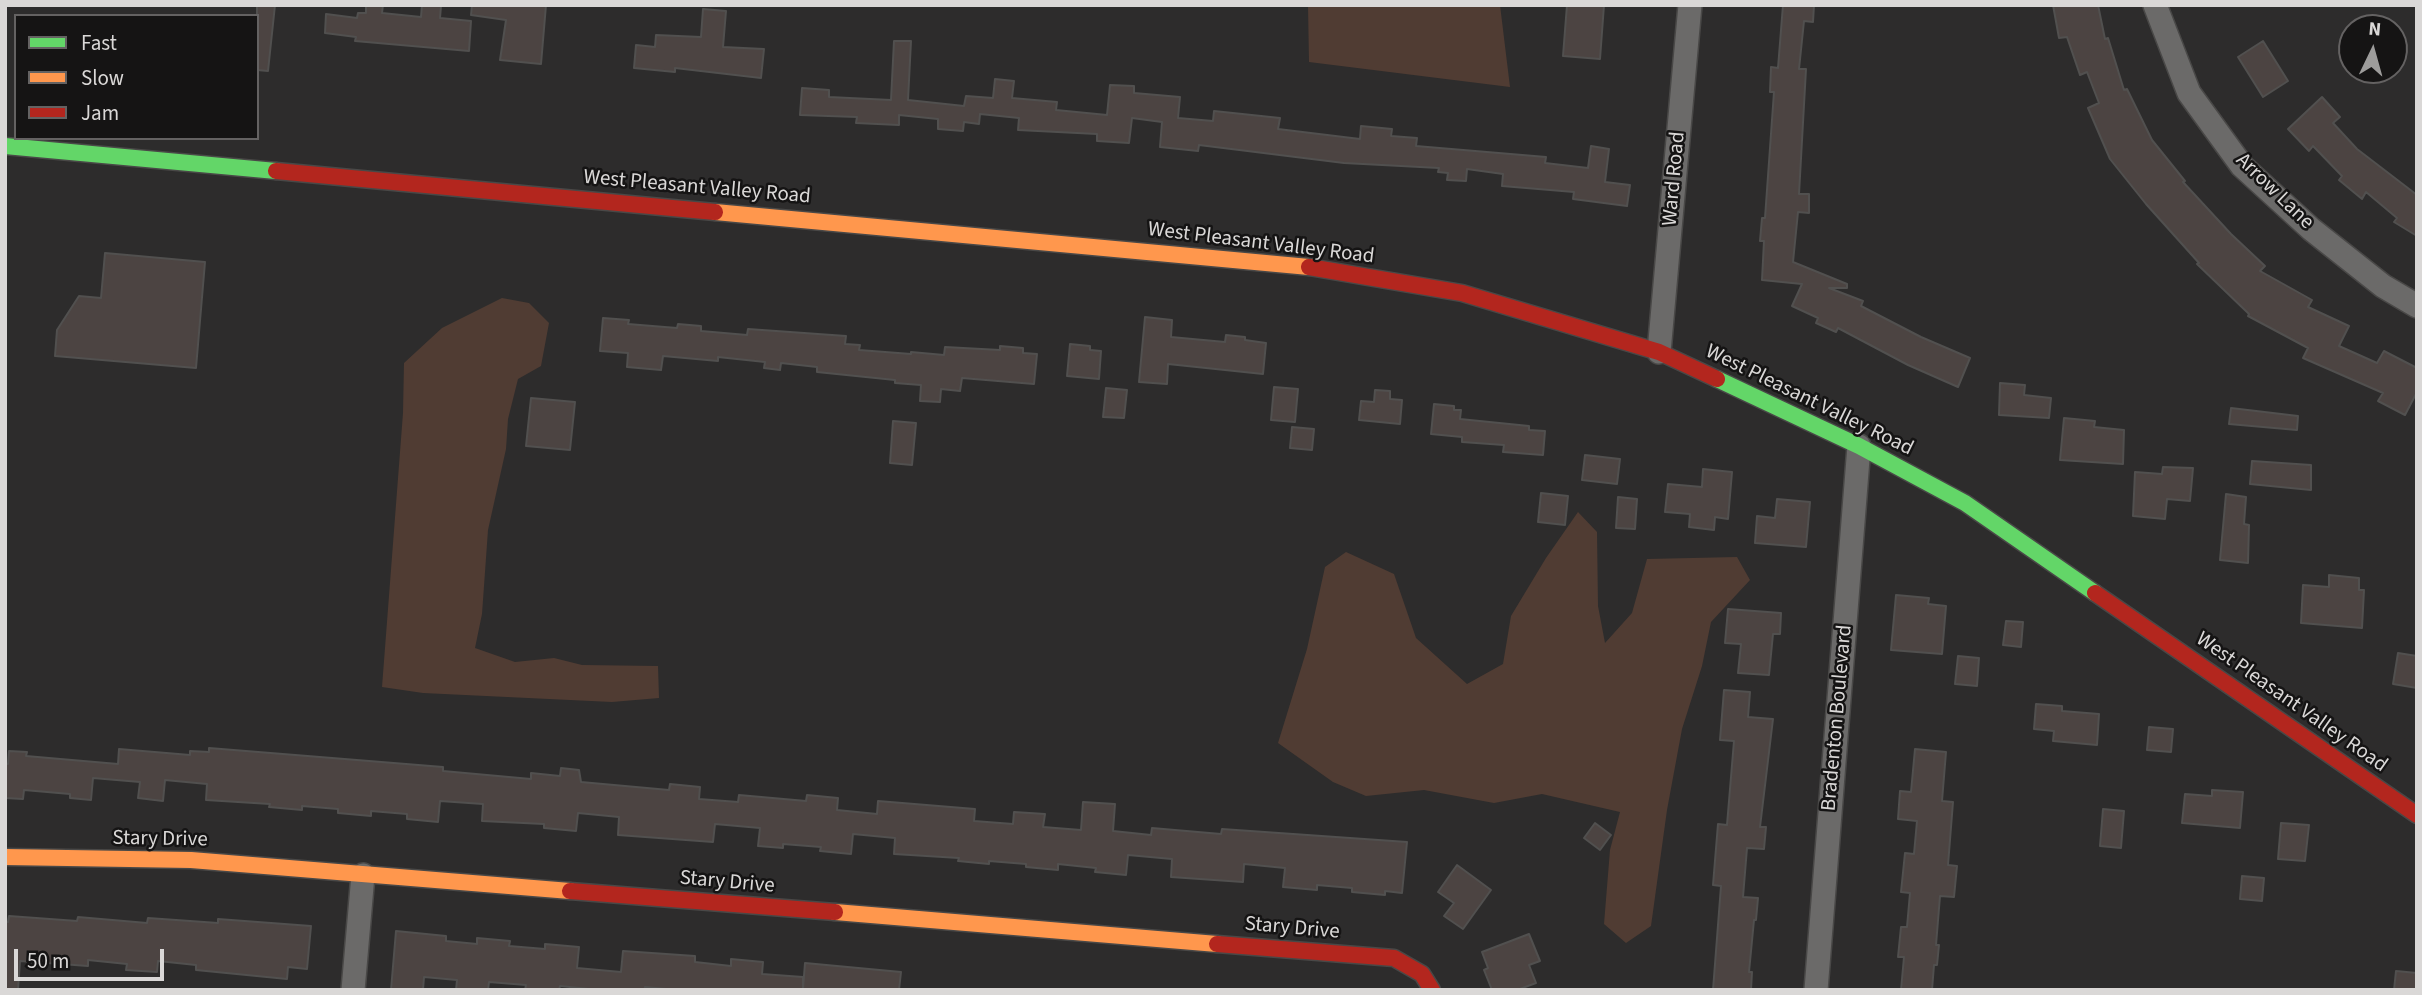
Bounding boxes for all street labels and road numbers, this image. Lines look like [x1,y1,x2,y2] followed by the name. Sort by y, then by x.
[1658,131,1692,227] street label: Ward Road
[2230,149,2318,235] street label: Arrow Lane
[582,166,812,210] street label: West Pleasant Valley Road
[1146,218,1376,270] street label: West Pleasant Valley Road
[1701,340,1917,462] street label: West Pleasant Valley Road
[1817,624,1859,812] street label: Bradenton Boulevard
[2190,627,2392,779] street label: West Pleasant Valley Road
[112,827,208,853] street label: Stary Drive
[678,866,776,900] street label: Stary Drive
[1243,912,1341,946] street label: Stary Drive

